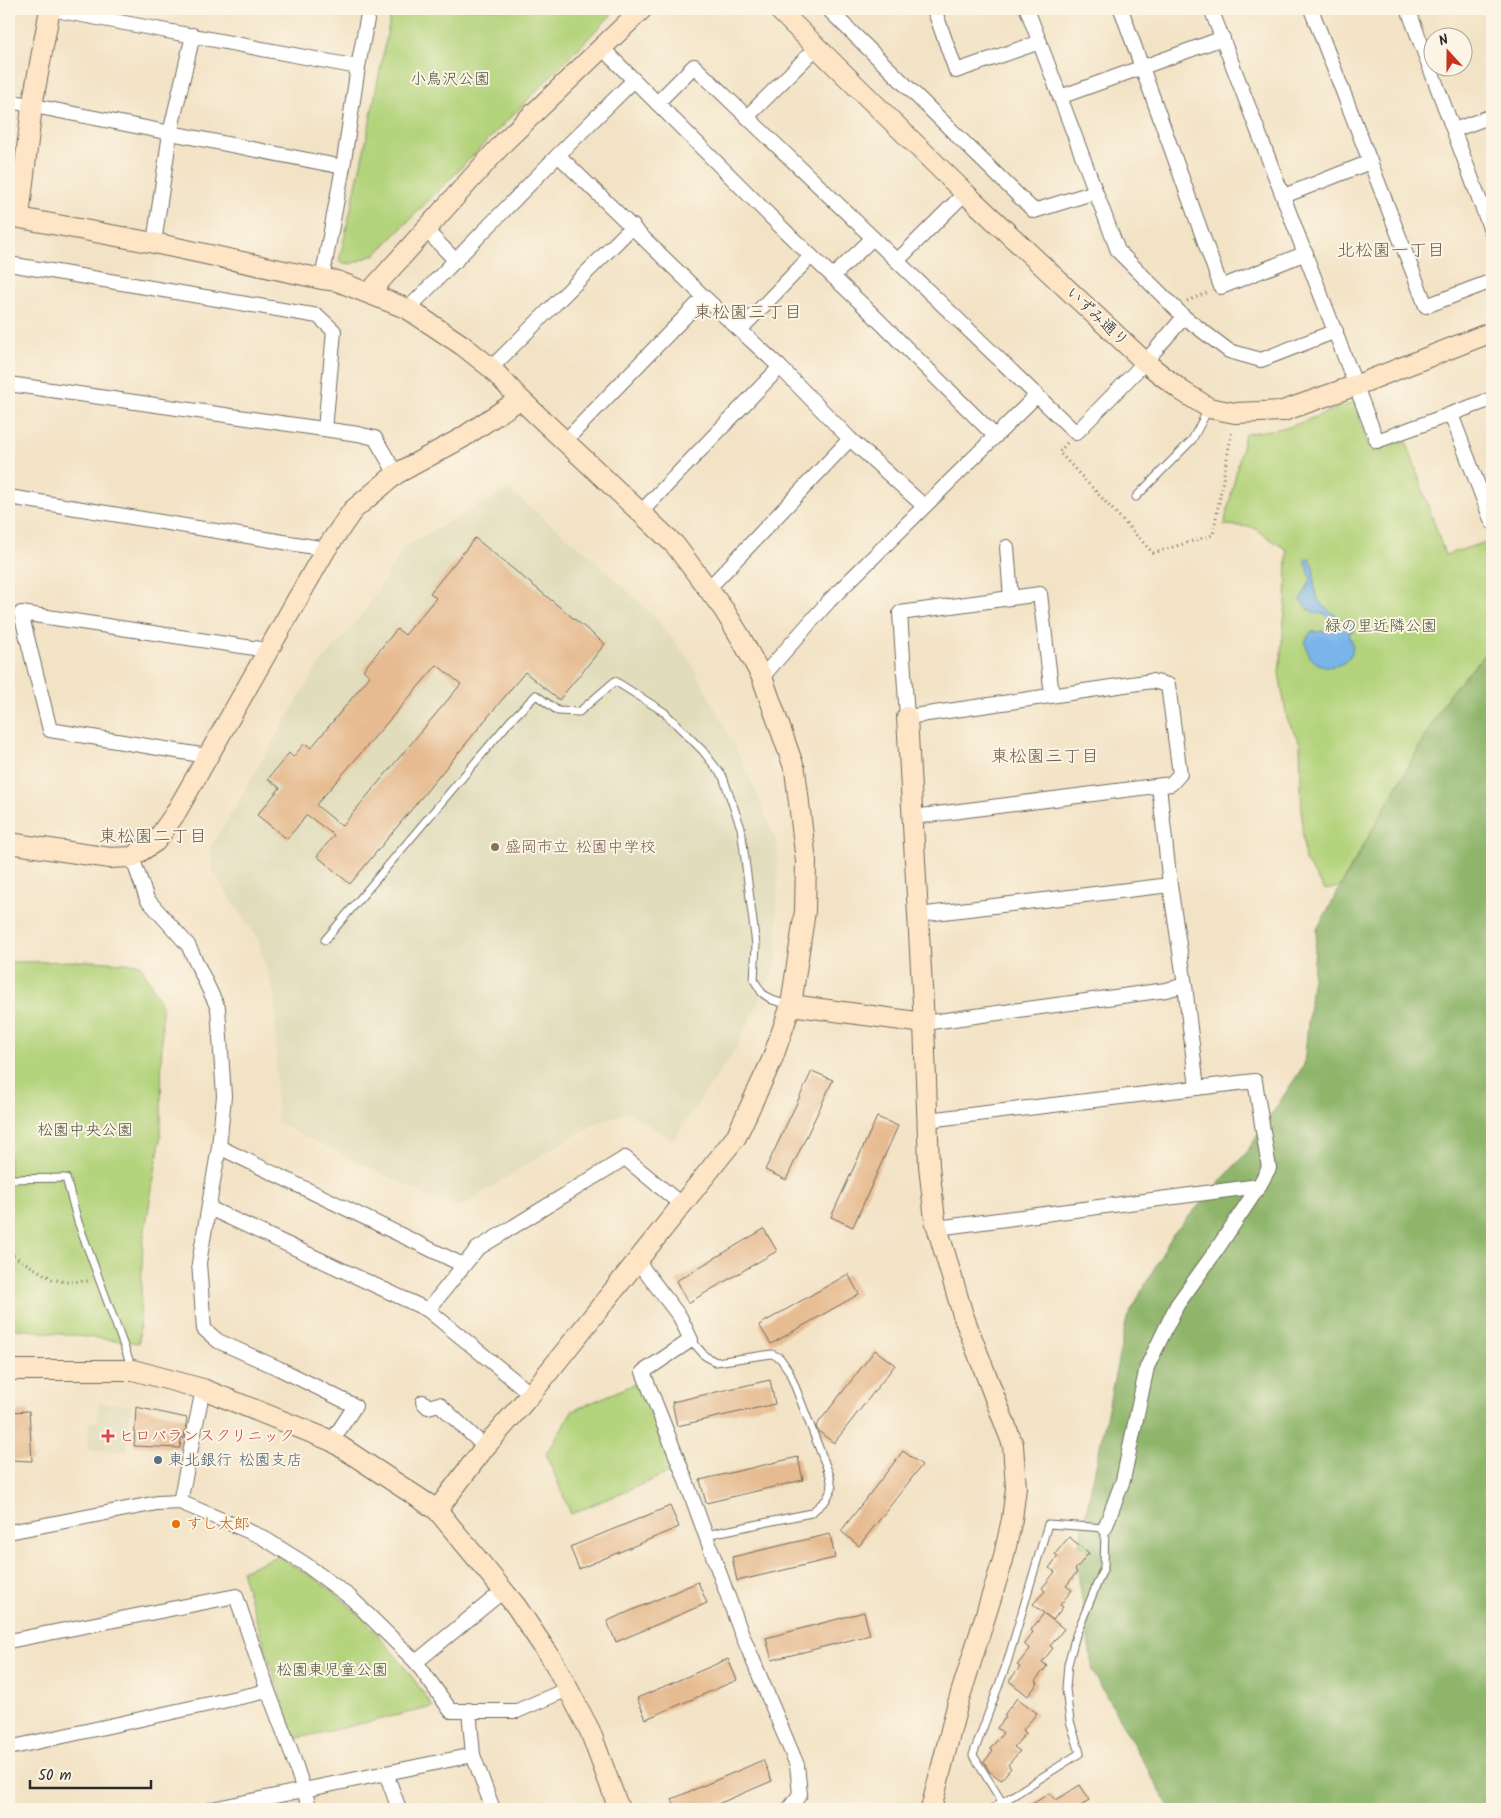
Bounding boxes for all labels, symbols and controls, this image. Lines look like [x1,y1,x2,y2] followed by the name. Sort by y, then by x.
[1424,28,1474,78] north arrow
[1436,29,1452,53] text: N
[410,67,490,92] park label: 小鳥沢公園
[1337,237,1445,266] district label: 北松園一丁目
[1060,281,1134,353] street label: いずみ通り
[694,299,802,328] district label: 東松園三丁目
[1325,614,1437,639] park label: 緑の里近隣公園
[991,743,1099,772] district label: 東松園三丁目
[99,823,207,852] district label: 東松園二丁目
[505,835,655,860] place label: 盛岡市立 松園中学校
[489,841,501,853] marker: 盛岡市立 松園中学校
[37,1118,133,1143] park label: 松園中央公園
[119,1424,295,1449] place label: ヒロバランスクリニック
[101,1429,115,1443] marker: ヒロバランスクリニック
[168,1448,302,1473] place label: 東北銀行 松園支店
[152,1454,164,1466] marker: 東北銀行 松園支店
[186,1512,250,1537] place label: すし太郎
[170,1518,182,1530] marker: すし太郎
[276,1658,388,1683] park label: 松園東児童公園
[30,1758,151,1790] scale bar
[38,1764,72,1788] text: 50 m

